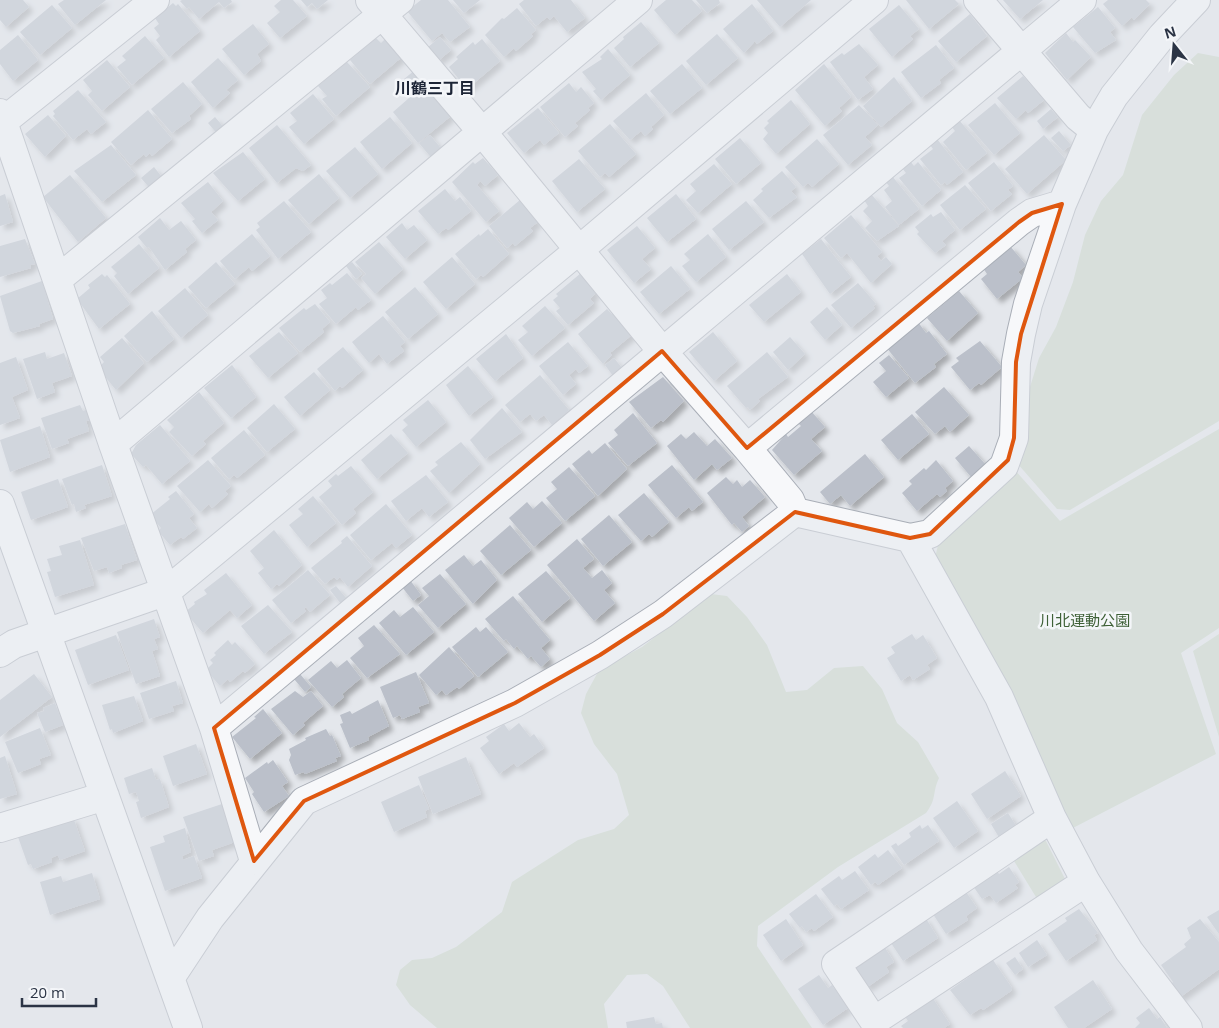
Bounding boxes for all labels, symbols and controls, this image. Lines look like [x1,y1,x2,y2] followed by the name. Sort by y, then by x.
[1149,20,1199,70] north arrow
[1162,21,1178,43] text: N
[395,77,475,99] district label: 川鶴三丁目
[1040,610,1130,630] park label: 川北運動公園
[22,976,96,1008] scale bar
[30,982,65,1002] text: 20 m

